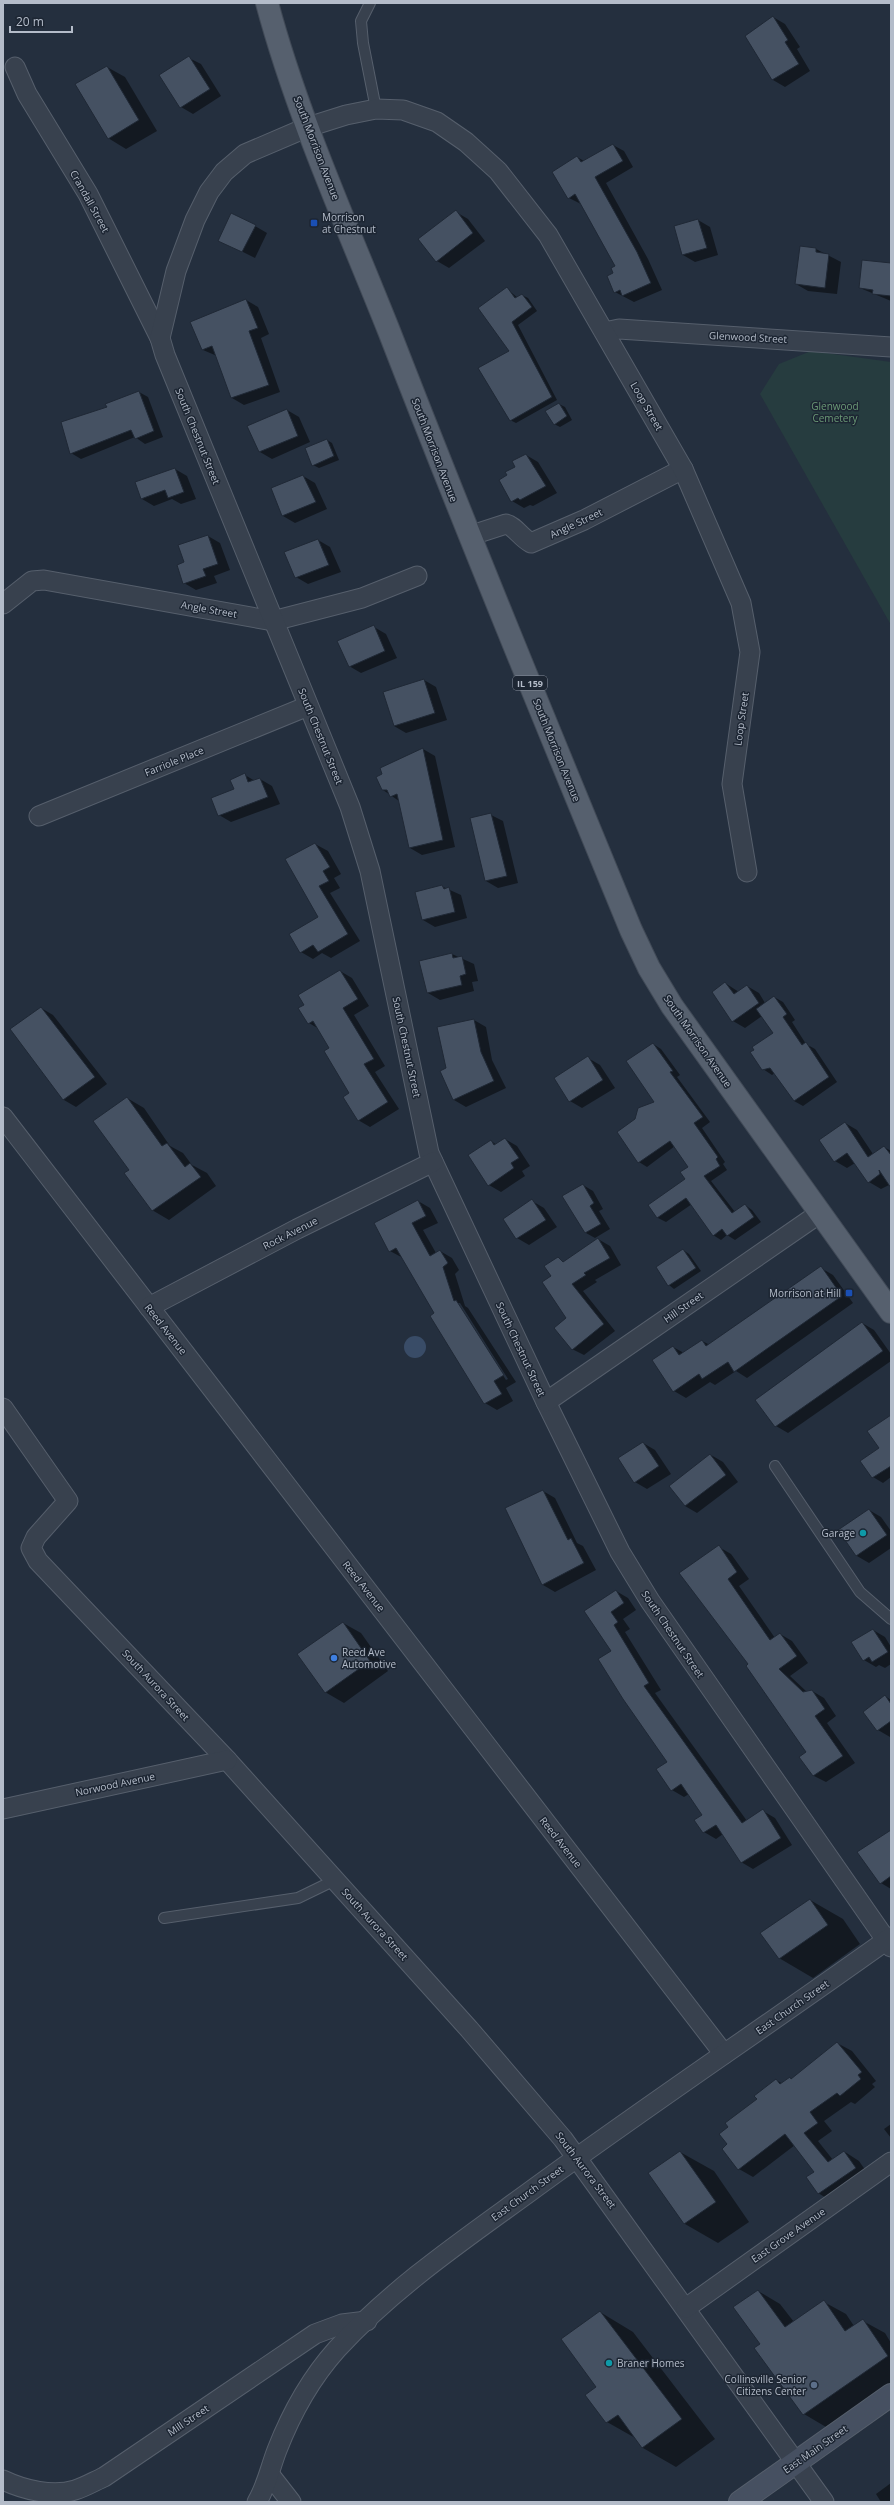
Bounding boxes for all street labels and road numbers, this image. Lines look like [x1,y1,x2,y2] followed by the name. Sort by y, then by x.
[291,94,343,202] street label: South Morrison Avenue
[67,167,113,235] street label: Crandall Street
[709,328,788,346] street label: Glenwood Street
[627,379,667,433] street label: Loop Street
[172,386,224,487] street label: South Chestnut Street
[409,396,461,504] street label: South Morrison Avenue
[547,505,605,541] street label: Angle Street
[180,597,238,621] street label: Angle Street
[513,676,547,690] road number: IL 159
[295,686,347,787] street label: South Chestnut Street
[730,691,752,747] street label: Loop Street
[530,696,584,804] street label: South Morrison Avenue
[142,743,206,779] street label: Farriole Place
[661,992,735,1090] street label: South Morrison Avenue
[389,995,425,1099] street label: South Chestnut Street
[260,1213,320,1253] street label: Rock Avenue
[660,1288,706,1326] street label: Hill Street
[493,1300,549,1399] street label: South Chestnut Street
[142,1301,191,1358] street label: Reed Avenue
[340,1558,389,1615] street label: Reed Avenue
[638,1588,708,1681] street label: South Chestnut Street
[119,1646,193,1724] street label: South Aurora Street
[74,1769,156,1799] street label: Norwood Avenue
[537,1814,586,1871] street label: Reed Avenue
[339,1885,411,1963] street label: South Aurora Street
[753,1976,832,2037] street label: East Church Street
[553,2129,620,2212] street label: South Aurora Street
[488,2162,566,2224] street label: East Church Street
[748,2204,828,2266] street label: East Grove Avenue
[165,2401,212,2439] street label: Mill Street
[780,2421,850,2476] street label: East Main Street

